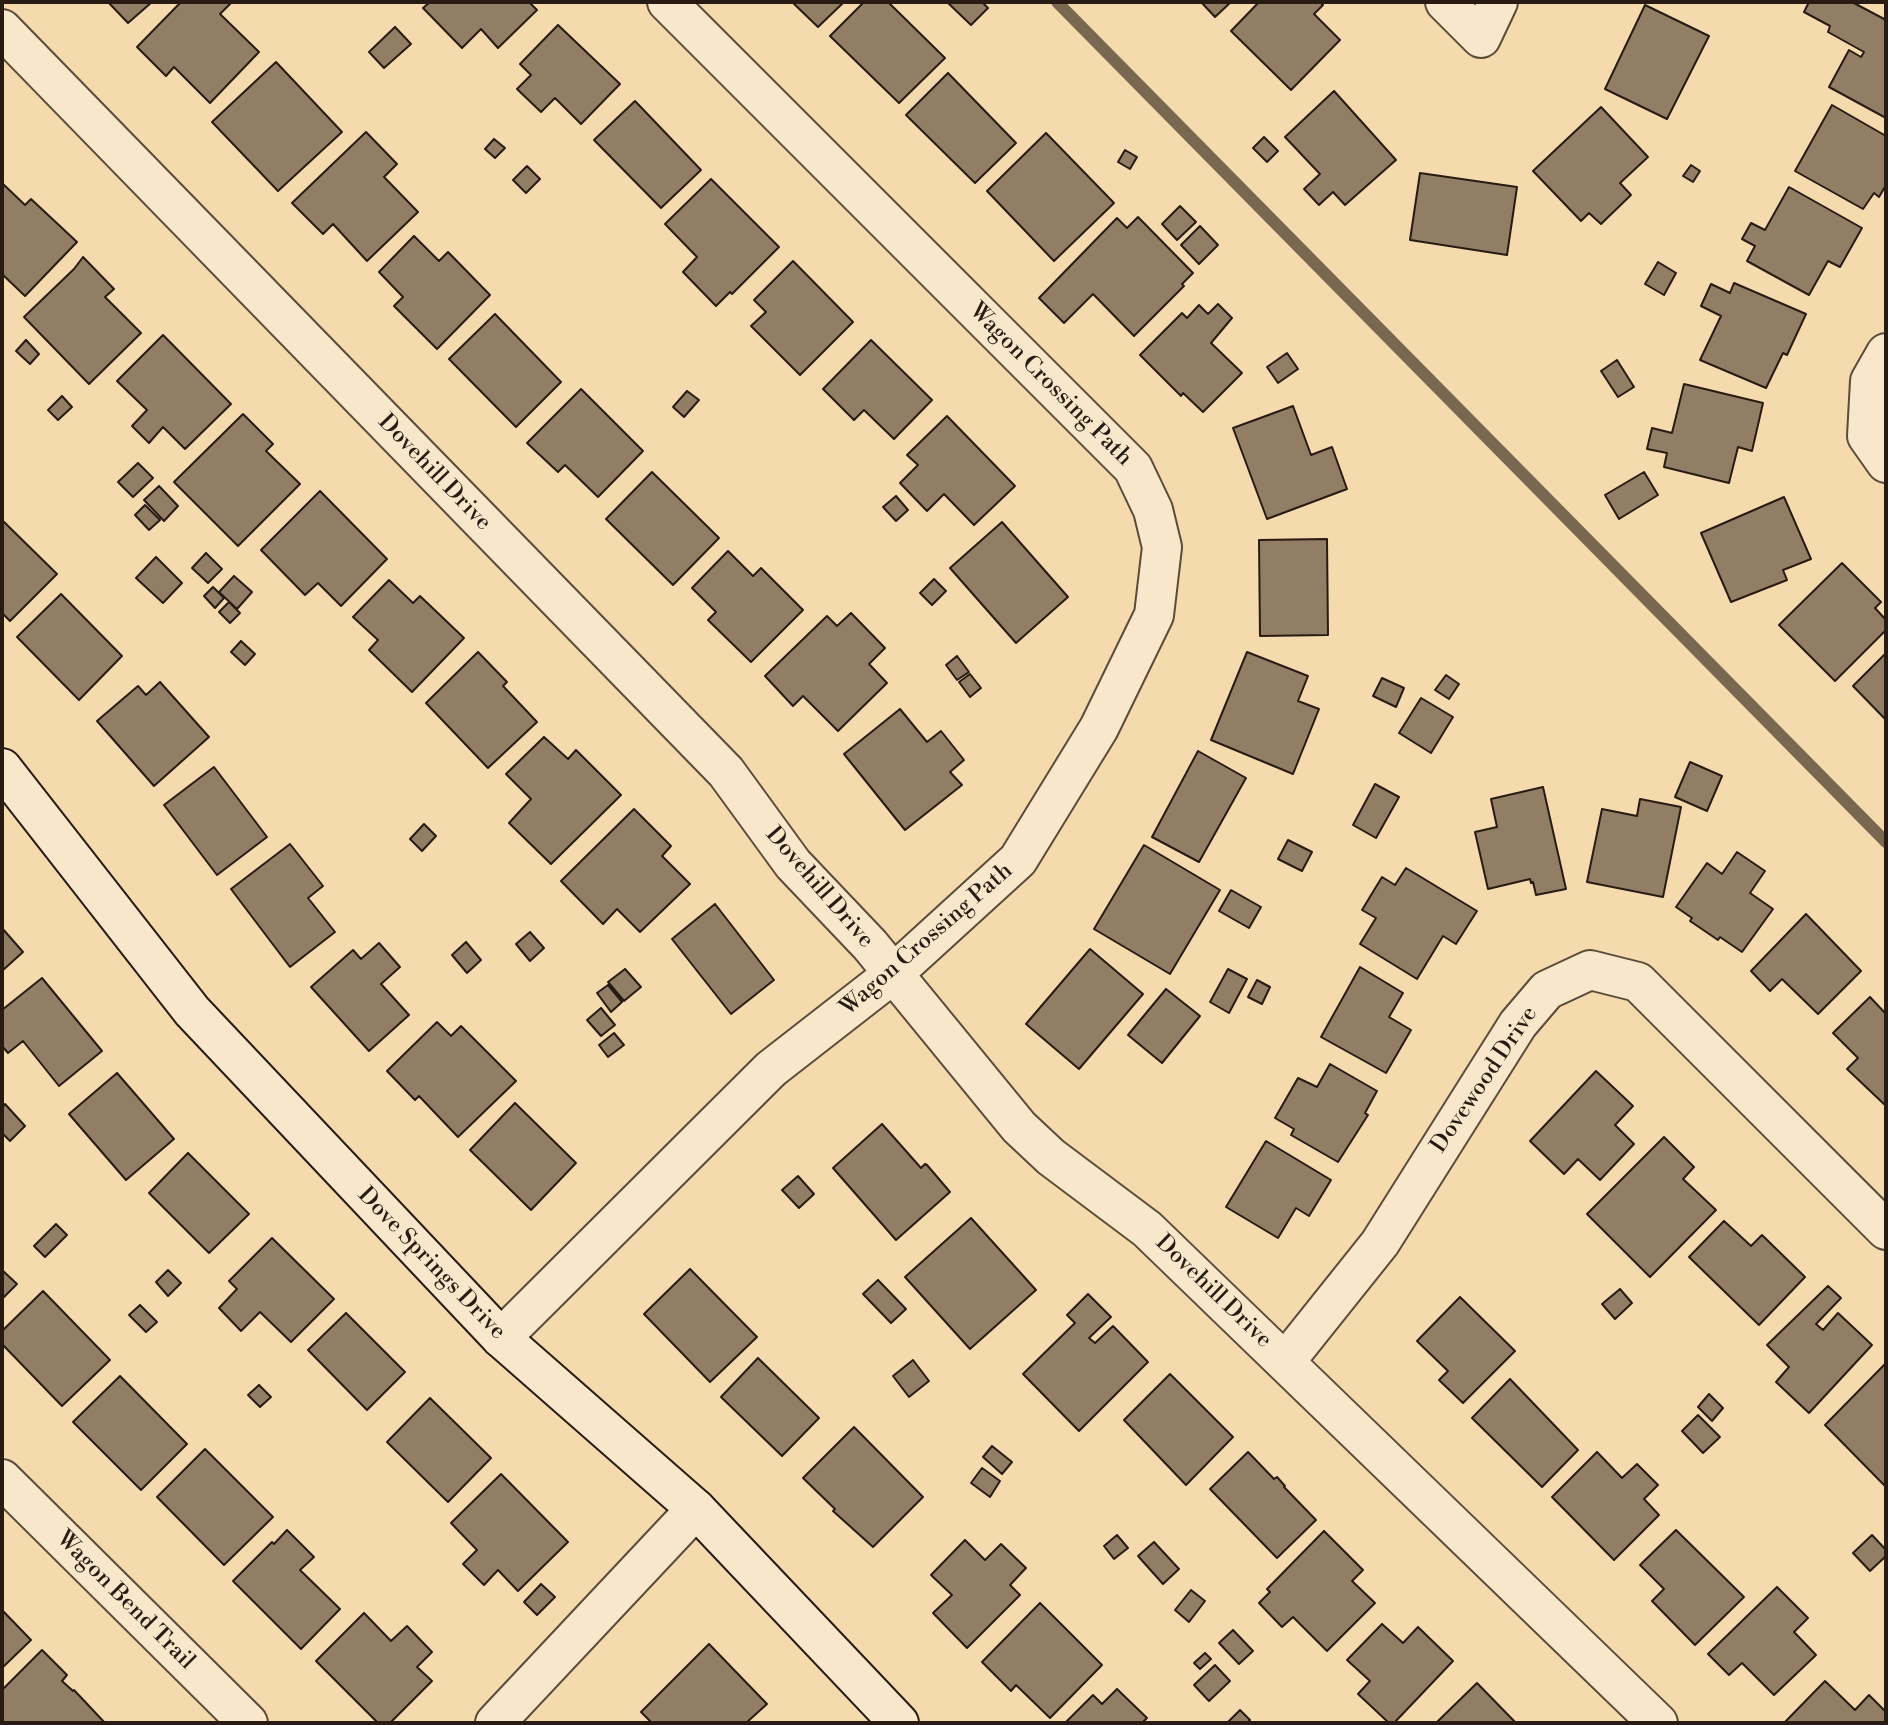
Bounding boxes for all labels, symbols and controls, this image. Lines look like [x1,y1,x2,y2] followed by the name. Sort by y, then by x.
[963,298,1137,472] street label: Wagon Crossing Path
[372,409,496,537] street label: Dovehill Drive
[759,822,879,954] street label: Dovehill Drive
[835,858,1019,1022] street label: Wagon Crossing Path
[1426,1001,1544,1159] street label: Dovewood Drive
[351,1182,511,1346] street label: Dove Springs Drive
[1149,1230,1277,1354] street label: Dovehill Drive
[50,1526,200,1676] street label: Wagon Bend Trail

